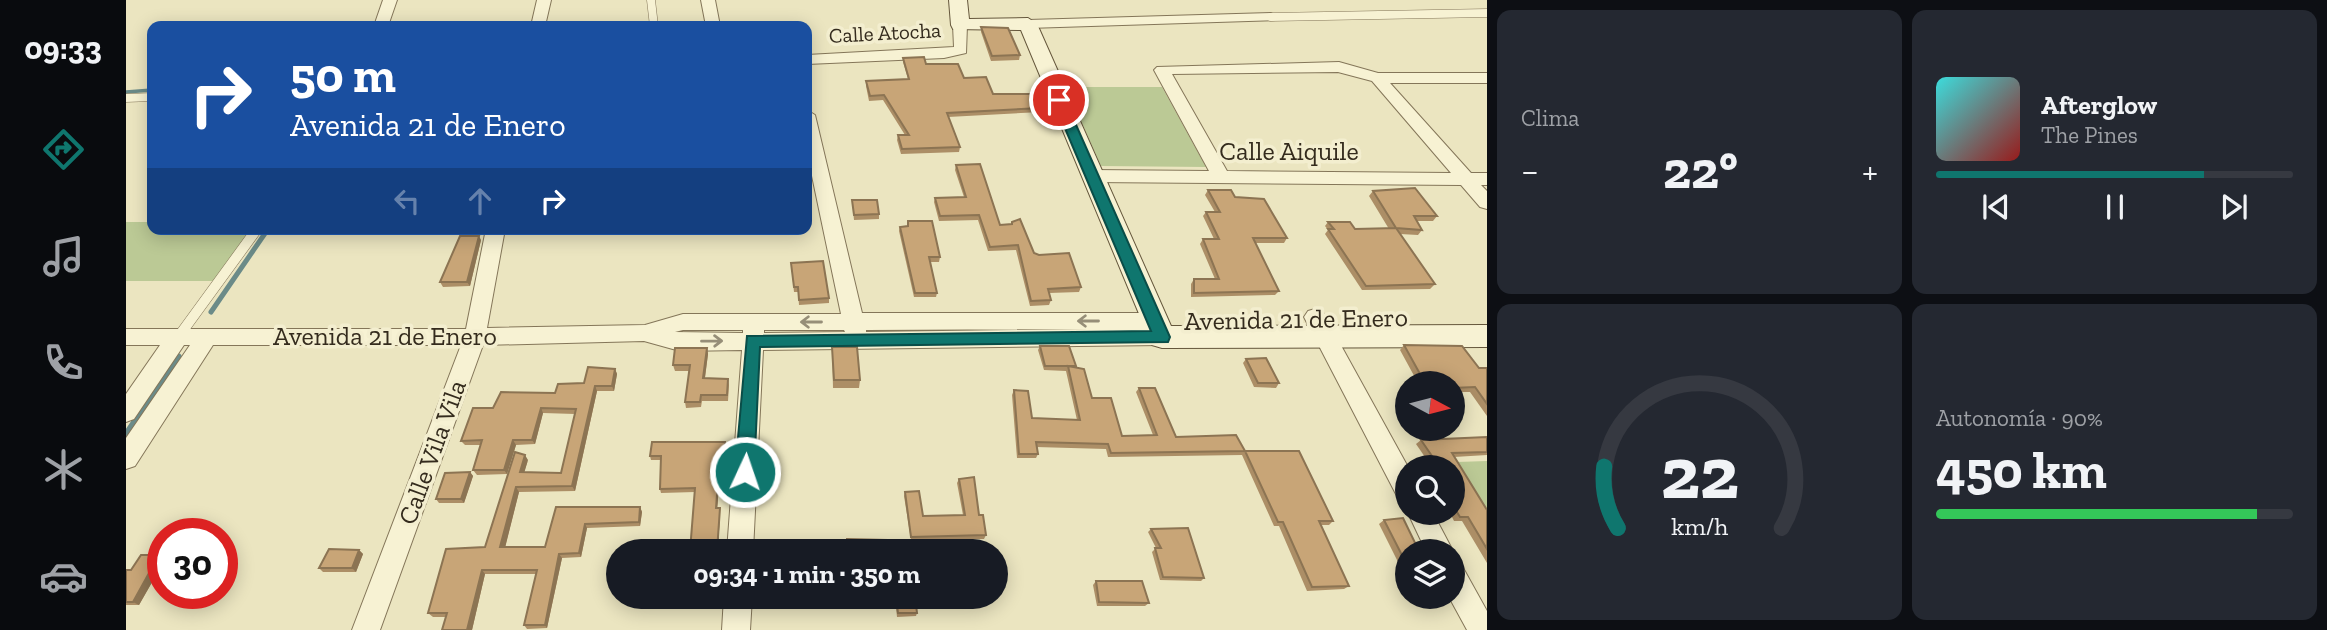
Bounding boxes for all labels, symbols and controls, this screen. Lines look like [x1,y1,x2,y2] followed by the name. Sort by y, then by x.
[828,17,942,48] street label: Calle Atocha
[24,29,102,67] text: 09:33
[290,46,396,105] text: 50 m
[175,49,266,140] icon: right
[1029,70,1089,130] pin
[1040,81,1078,119] icon: arrive
[2041,89,2157,121] text: Afterglow
[1521,104,1579,132] text: Clima
[290,106,566,144] text: Avenida 21 de Enero
[2041,121,2138,149] text: The Pines
[39,125,88,174] icon: directions
[1219,135,1359,167] street label: Calle Aiquile
[1663,139,1738,201] text: 22°
[1521,148,1539,194] text: −
[1862,148,1878,194] text: +
[388,182,426,220] icon: left
[461,182,499,220] icon: ahead
[534,182,572,220] icon: right
[1977,188,2015,226] icon: previous
[2096,188,2134,226] icon: pause
[2215,188,2253,226] icon: next
[39,232,88,281] icon: music
[1184,301,1408,337] street label: Avenida 21 de Enero
[1076,314,1099,328] one-way arrow
[800,315,823,329] one-way arrow
[273,320,497,352] street label: Avenida 21 de Enero
[700,334,723,348] one-way arrow
[39,338,88,387] icon: phone
[1395,371,1465,441] north arrow
[1395,371,1465,609] map controls
[391,375,473,529] street label: Calle Vila Vila
[1936,404,2103,432] text: Autonomía · 90%
[1660,429,1739,517] text: 22
[708,435,782,509] position arrow
[1936,439,2107,501] text: 450 km
[39,445,88,494] icon: climate
[1395,455,1465,525] button: search
[1671,511,1728,541] text: km/h
[147,518,238,609] speed limit sign: 30
[1395,539,1465,609] button: layers
[39,552,88,601] icon: car
[694,558,920,590] text: 09:34 · 1 min · 350 m

